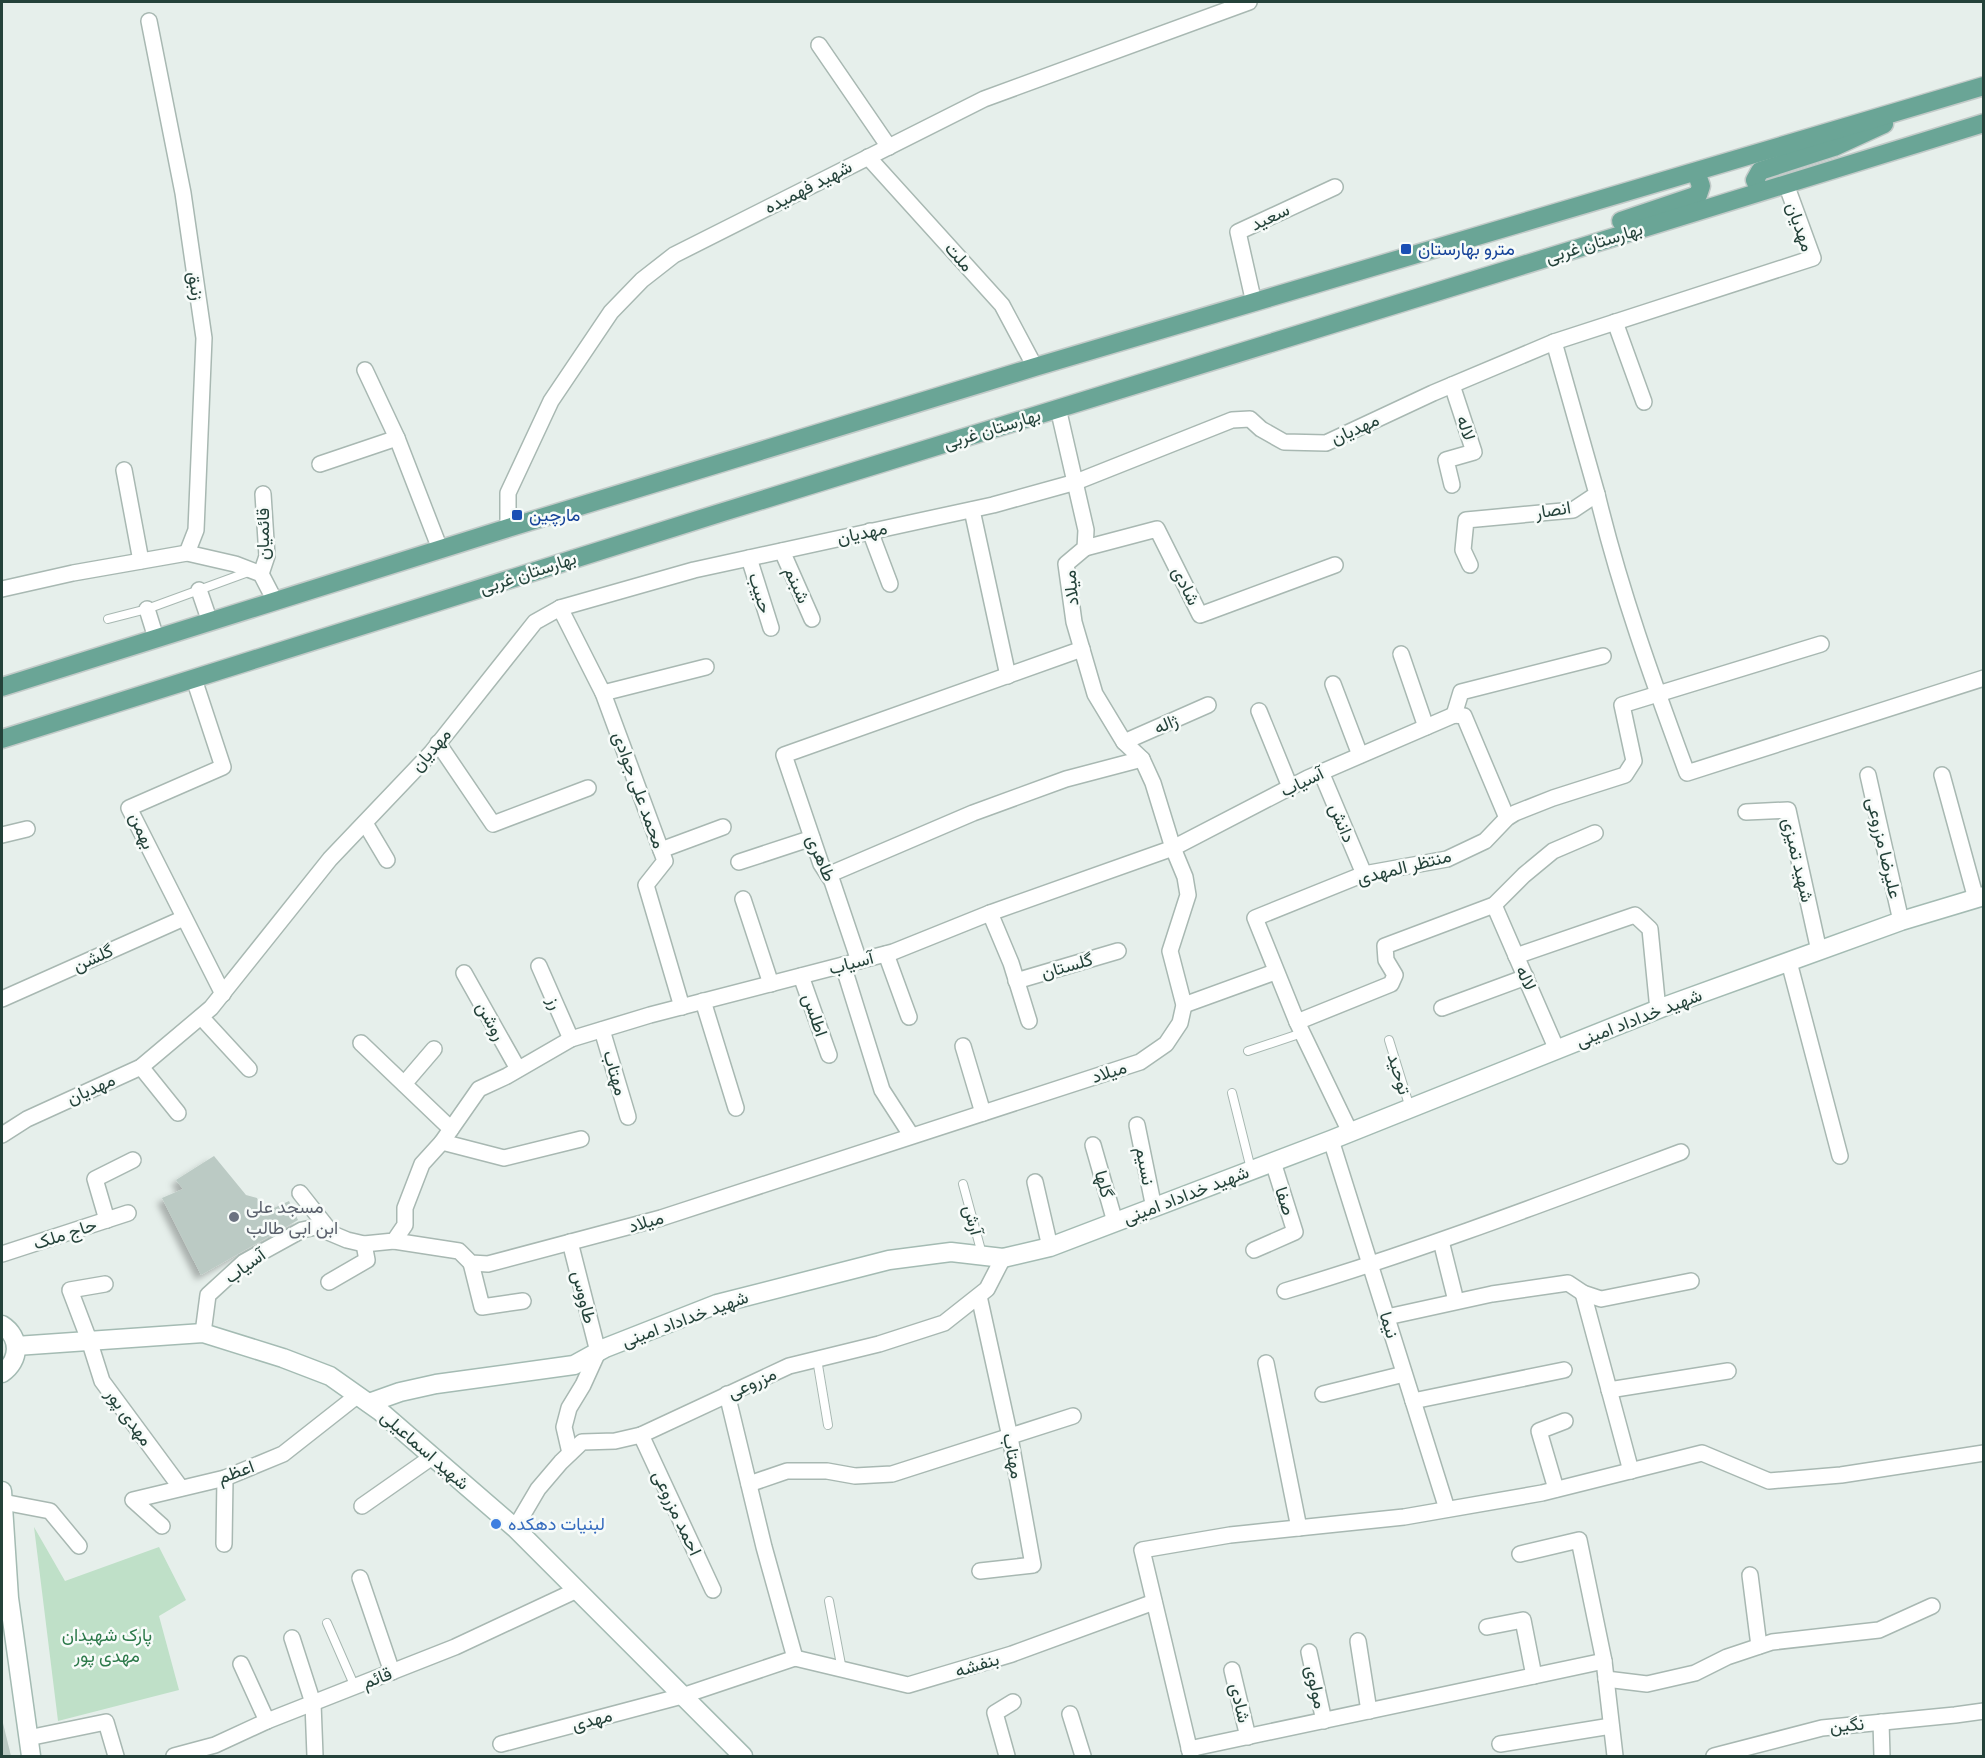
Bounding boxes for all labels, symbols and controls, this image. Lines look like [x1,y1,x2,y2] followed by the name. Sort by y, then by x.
[760,156,856,218] street label: شهید فهمیده
[1247,198,1293,236] street label: سعید
[1781,199,1819,255] street label: مهدیان
[1543,218,1645,268] street label: بهارستان غربی
[940,238,978,276] street label: ملت
[1418,238,1515,260] place label: مترو بهارستان
[1399,242,1413,256] marker: مترو بهارستان
[183,270,209,302] street label: زنبق
[941,404,1043,454] street label: بهارستان غربی
[1327,409,1383,449] street label: مهدیان
[1452,413,1480,443] street label: لاله
[1533,496,1572,524] street label: انصار
[529,504,580,527] place label: مارچین
[252,508,274,560] street label: قائمیان
[510,508,524,522] marker: مارچین
[835,517,889,549] street label: مهدیان
[477,547,579,599] street label: بهارستان غربی
[778,563,815,607] street label: شبنم
[1167,563,1205,609] street label: شادی
[1058,569,1084,607] street label: میلاد
[743,570,777,616] street label: حبیب
[1151,709,1182,739] street label: ژاله
[406,724,456,776] street label: مهدیان
[608,729,670,851] street label: محمد علی جوادی
[1277,761,1329,802] street label: آسیاب
[1862,795,1906,901] street label: علیرضا مزروعی
[1324,800,1360,846] street label: دانش
[125,809,159,853] street label: بهمن
[1778,816,1818,904] street label: شهید تمیزی
[801,831,841,885] street label: طاهری
[1355,845,1453,889] street label: منتظر المهدی
[69,939,117,977] street label: گلشن
[826,946,878,979] street label: آسیاب
[1039,948,1095,984] street label: گلستان
[1511,962,1541,994] street label: لاله
[1573,984,1705,1052] street label: شهید خداداد امینی
[797,991,833,1039] street label: اطلس
[542,992,567,1013] street label: رز
[471,998,511,1044] street label: روشن
[598,1048,632,1098] street label: مهتاب
[1382,1051,1416,1097] street label: توحید
[1089,1056,1129,1088] street label: میلاد
[63,1069,119,1109] street label: مهدیان
[1130,1145,1159,1187] street label: نسیم
[1120,1161,1252,1229] street label: شهید خداداد امینی
[1090,1168,1118,1200] street label: گلها
[1270,1184,1300,1218] street label: صفا
[246,1196,338,1239] place label: مسجد علی ابن ابی طالب
[958,1203,988,1239] street label: آرش
[626,1207,666,1237] street label: میلاد
[227,1210,241,1224] marker: مسجد علی ابن ابی طالب
[31,1213,100,1256] street label: حاج ملک
[220,1243,271,1288] street label: آسیاب
[567,1268,601,1326] street label: طاووس
[619,1286,751,1352] street label: شهید خداداد امینی
[1375,1309,1403,1341] street label: نیما
[724,1363,780,1403] street label: مزروعی
[99,1383,157,1451] street label: مهدی پور
[376,1406,474,1494] street label: شهید اسماعیلی
[998,1431,1028,1481] street label: مهتاب
[215,1455,258,1490] street label: اعظم
[648,1467,706,1559] street label: احمد مزروعی
[508,1513,605,1535] place label: لبنیات دهکده
[489,1517,503,1531] marker: لبنیات دهکده
[62,1624,152,1668] park label: پارک شهیدان مهدی پور
[952,1648,1002,1682] street label: بنفشه
[359,1662,395,1695] street label: قائم
[1301,1663,1331,1711] street label: مولوی
[1225,1681,1255,1725] street label: شادی
[569,1704,615,1736] street label: مهدی
[1829,1713,1865,1737] street label: نگین

